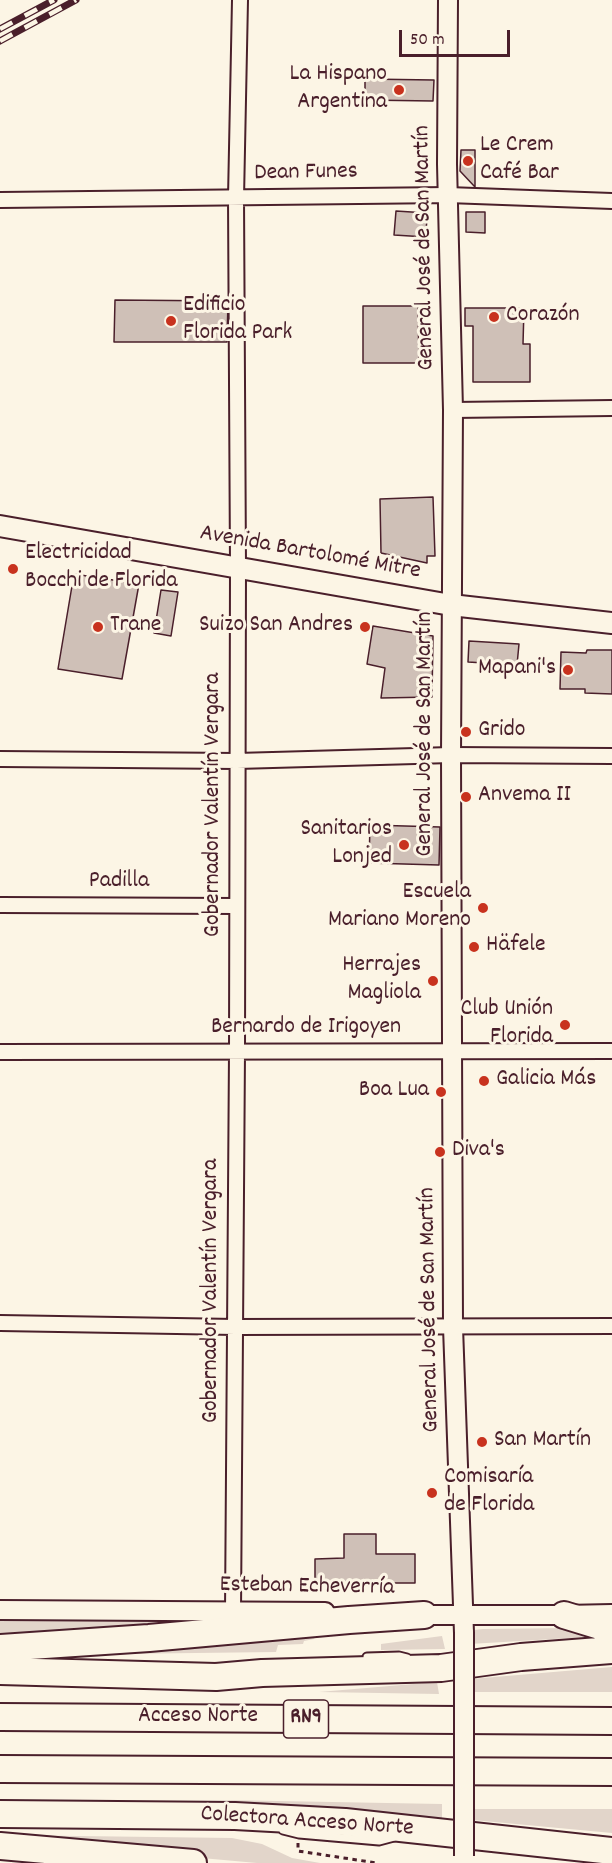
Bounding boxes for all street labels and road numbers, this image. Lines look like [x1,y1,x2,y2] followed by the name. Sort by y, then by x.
[409,125,443,371] street label: General José de San Martín
[254,159,358,189] street label: Dean Funes
[197,520,423,588] street label: Avenida Bartolomé Mitre
[413,611,441,857] street label: General José de San Martín
[201,673,229,937] street label: Gobernador Valentín Vergara
[89,869,149,897] street label: Padilla
[211,1015,401,1043] street label: Bernardo de Irigoyen
[199,1159,227,1423] street label: Gobernador Valentín Vergara
[414,1187,448,1433] street label: General José de San Martín
[219,1572,395,1604] street label: Esteban Echeverría
[284,1700,328,1738] road number: RN9
[138,1704,258,1732] street label: Acceso Norte
[199,1801,415,1845] street label: Colectora Acceso Norte

